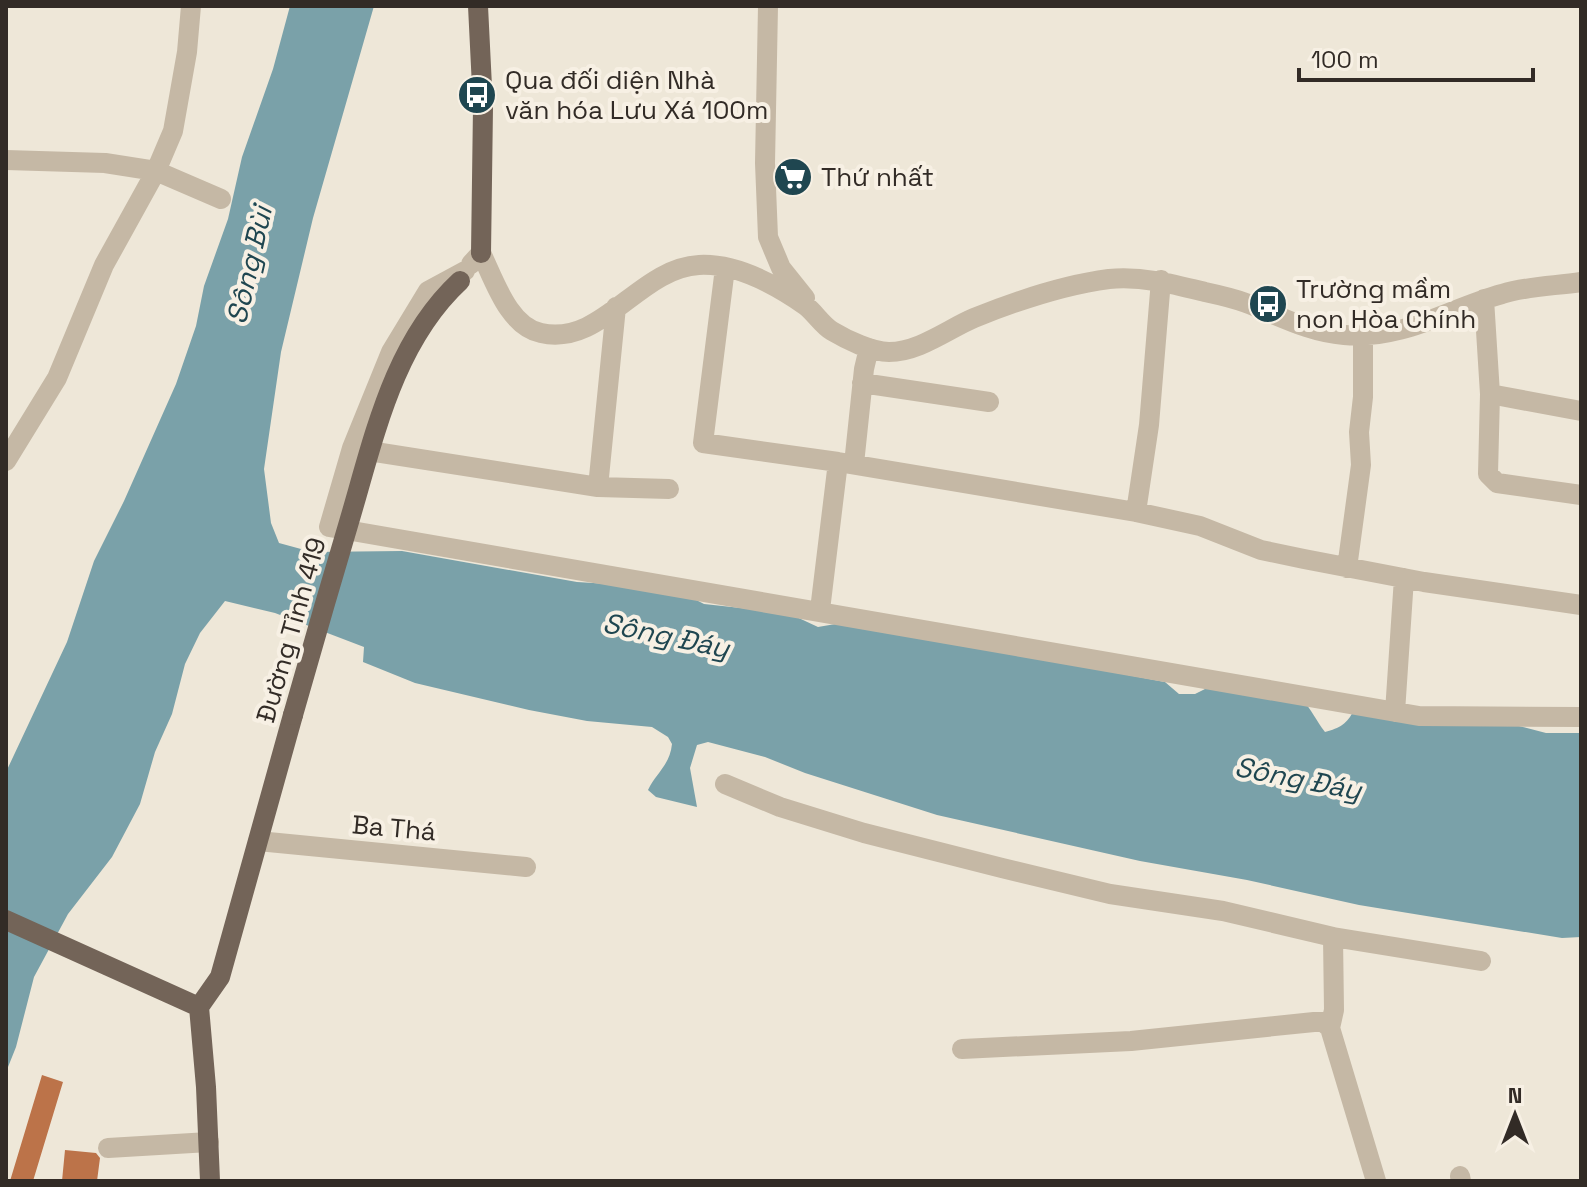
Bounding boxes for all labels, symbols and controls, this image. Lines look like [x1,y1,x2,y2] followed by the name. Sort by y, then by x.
[1299,32,1533,82] scale bar
[1311,44,1379,75] text: 100 m
[505,63,768,127] place label: Qua đối diện Nhà văn hóa Lưu Xá 100m
[456,74,498,116] bus stop icon: Qua đối diện Nhà văn hóa Lưu Xá 100m
[772,156,814,198] supermarket icon: Thứ nhất
[821,160,934,194] place label: Thứ nhất
[218,200,281,327] water label: Sông Bùi
[1296,272,1476,336] place label: Trường mầm non Hòa Chính
[1247,283,1289,325] bus stop icon: Trường mầm non Hòa Chính
[248,533,334,727] street label: Đường Tỉnh 419
[600,604,734,666] water label: Sông Đáy
[1232,748,1366,808] water label: Sông Đáy
[351,807,438,849] street label: Ba Thá
[1475,1075,1555,1155] north arrow
[1508,1081,1522,1109] text: N

